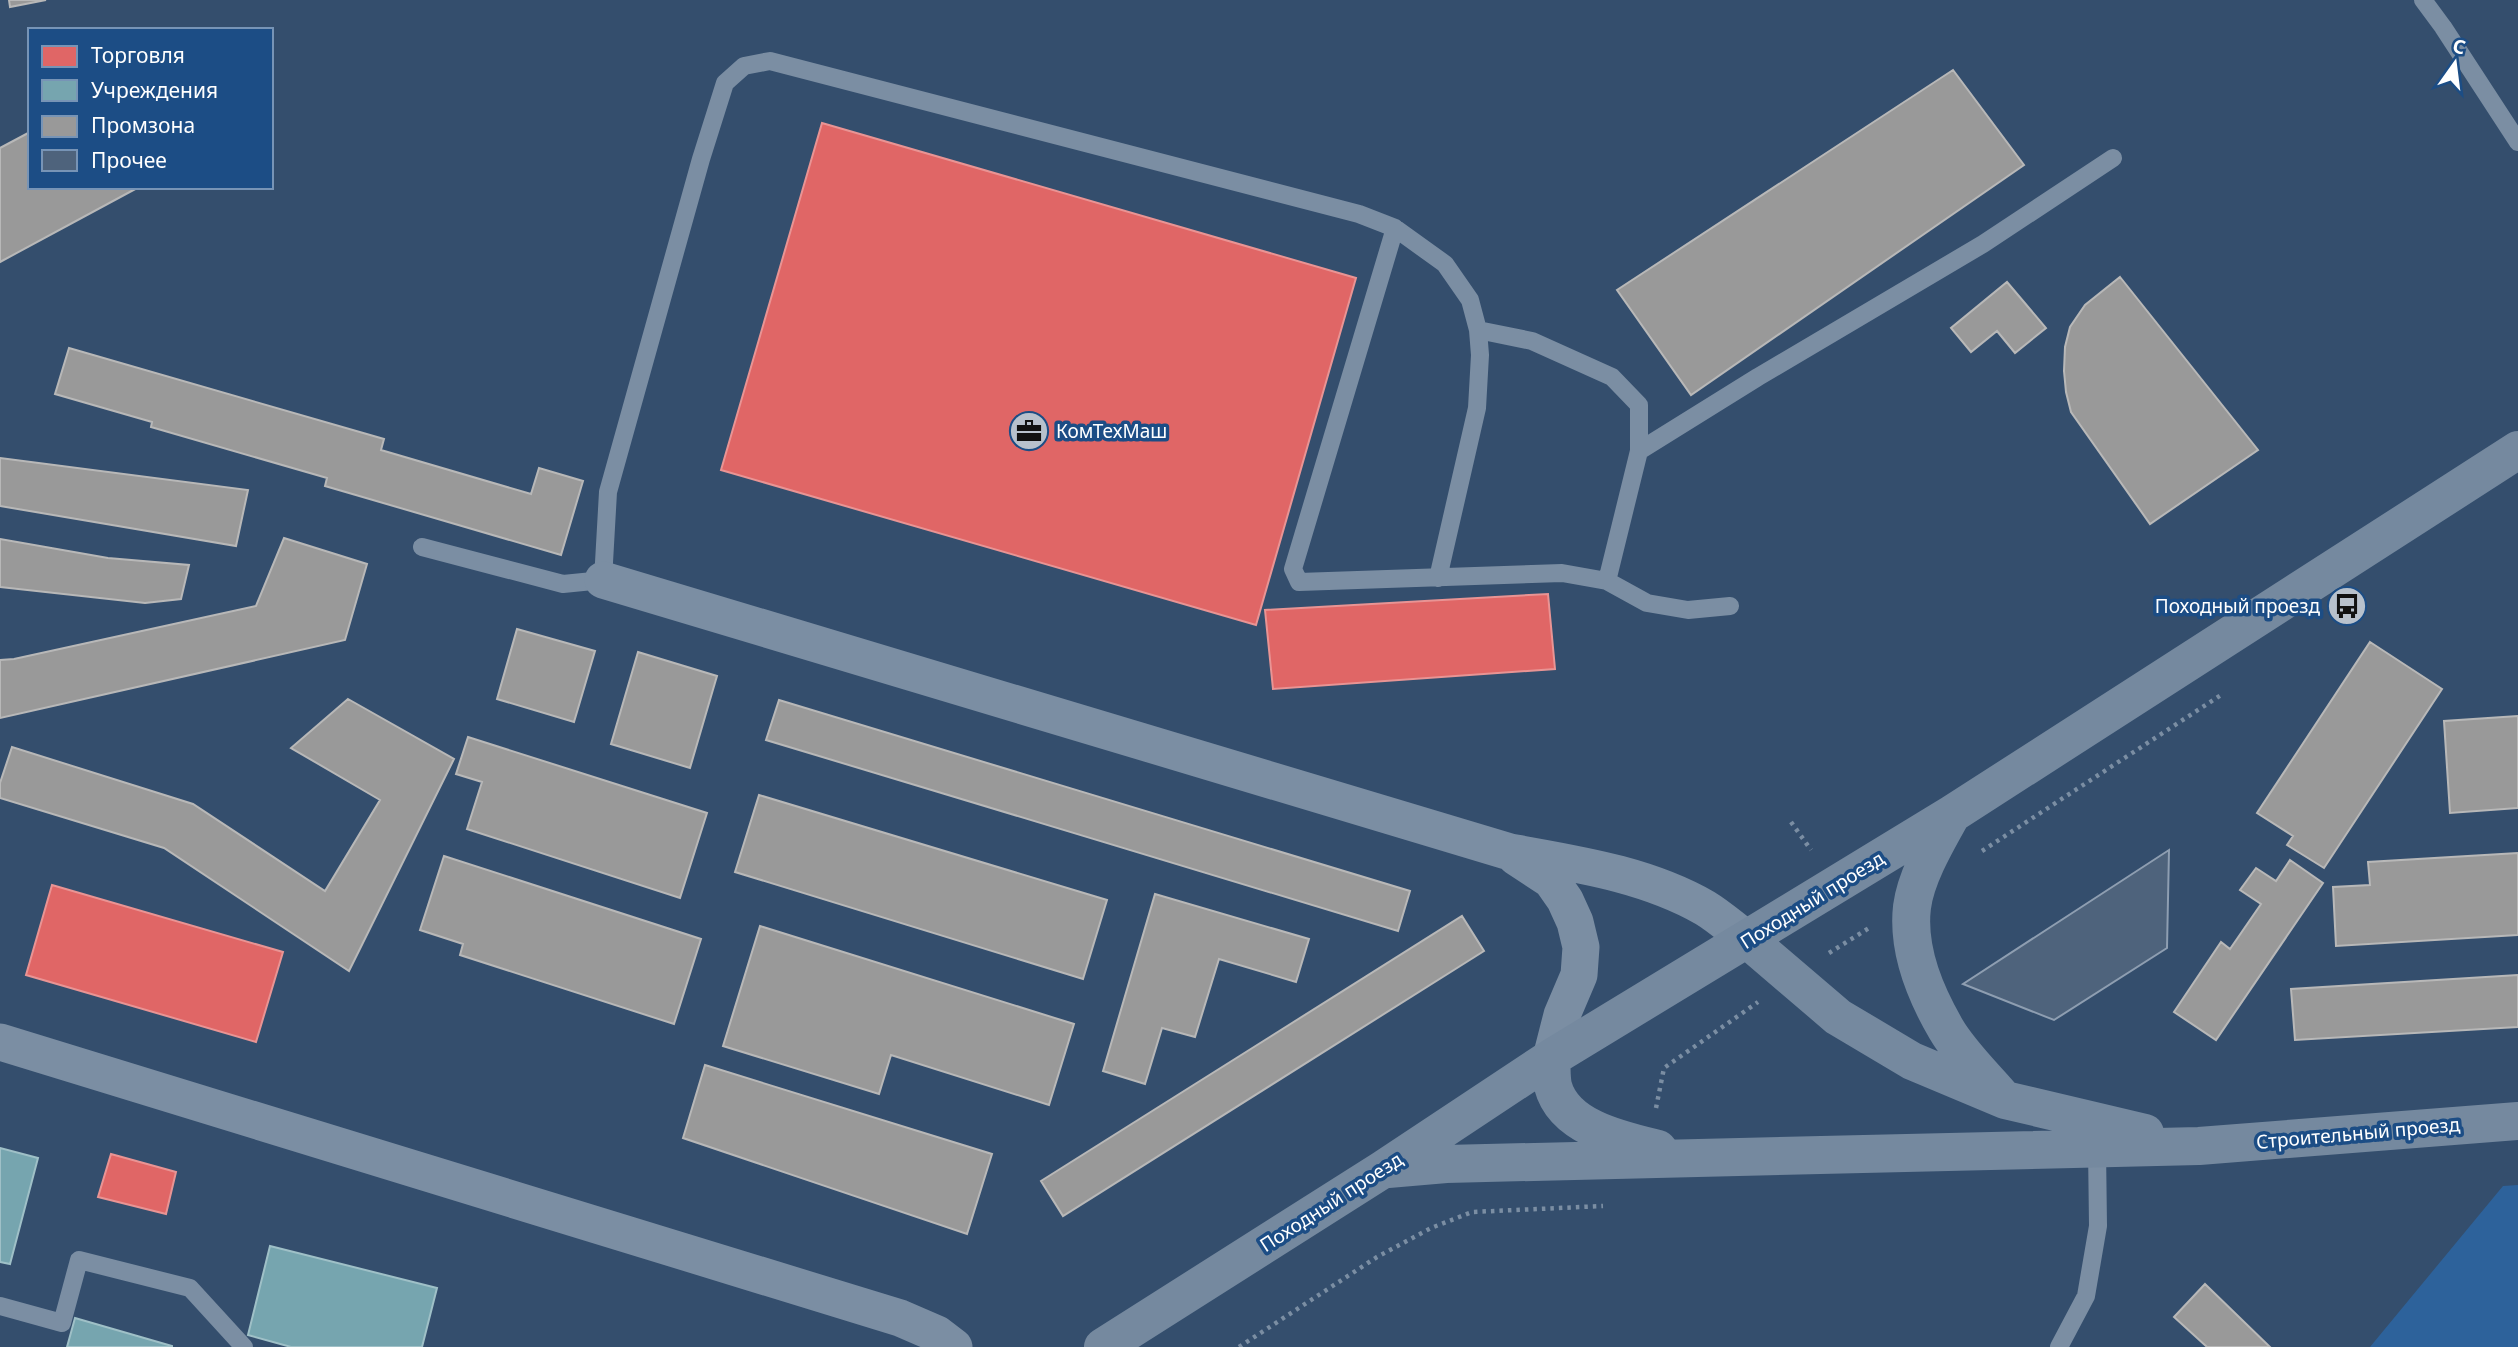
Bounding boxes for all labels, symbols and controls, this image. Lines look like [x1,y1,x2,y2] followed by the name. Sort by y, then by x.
[28,28,273,189] legend
[2420,28,2490,98] north arrow
[2450,32,2468,61] text: С
[91,41,185,69] text: Торговля
[91,76,218,104] text: Учреждения
[91,111,195,139] text: Промзона
[91,146,167,174] text: Прочее
[1008,410,1050,452] office icon: КомТехМаш
[1056,418,1167,444] place label: КомТехМаш
[2326,585,2368,627] bus stop icon: Походный проезд
[2155,593,2320,619] place label: Походный проезд
[1735,845,1889,955] street label: Походный проезд
[2255,1111,2462,1155] street label: Строительный проезд
[1255,1146,1408,1258] street label: Походный проезд

